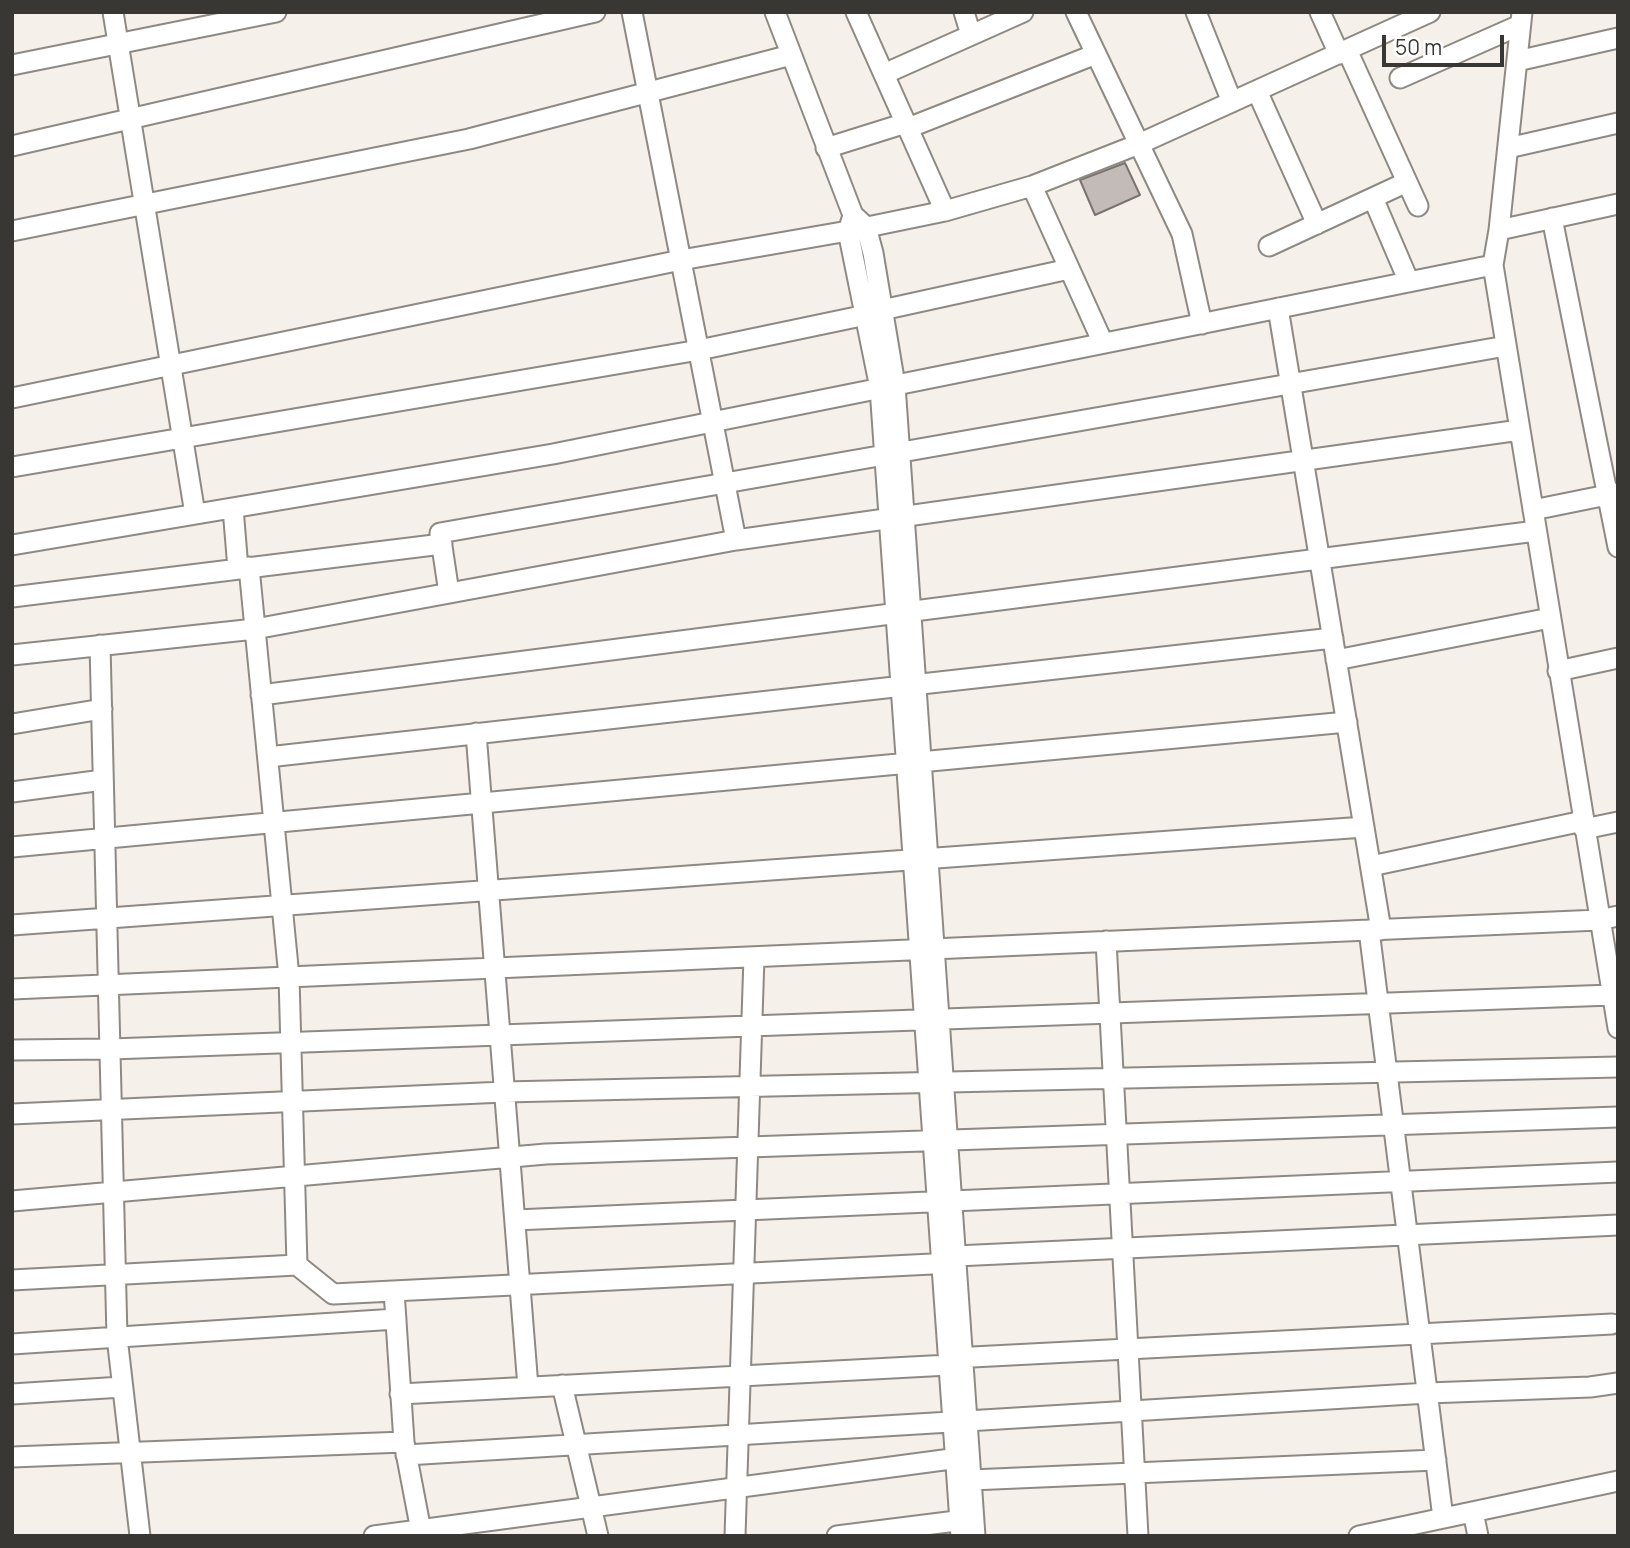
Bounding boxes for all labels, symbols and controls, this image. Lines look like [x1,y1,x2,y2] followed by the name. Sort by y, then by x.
[1385,21,1508,65] scale bar
[1395,33,1442,61] text: 50 m

